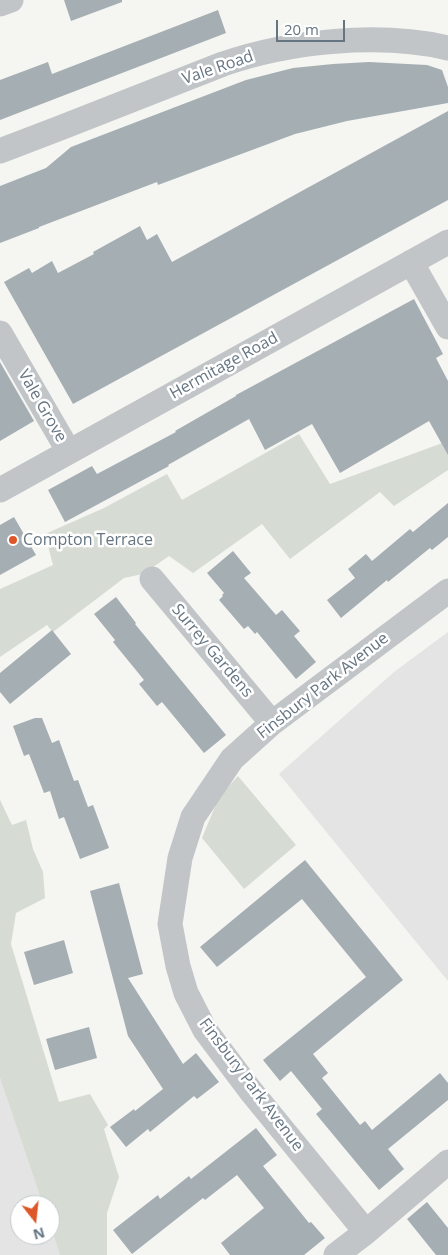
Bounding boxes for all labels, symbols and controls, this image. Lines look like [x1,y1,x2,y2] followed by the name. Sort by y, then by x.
[278,10,347,42] scale bar
[284,19,319,39] text: 20 m
[180,47,256,89] street label: Vale Road
[167,328,281,404] street label: Hermitage Road
[14,366,70,446] street label: Vale Grove
[23,530,153,550] place label: Compton Terrace
[7,534,19,546] marker: Compton Terrace
[167,600,257,702] street label: Surrey Gardens
[254,629,392,743] street label: Finsbury Park Avenue
[195,1015,307,1155] street label: Finsbury Park Avenue
[10,1195,60,1245] north arrow
[31,1223,47,1245] text: N

